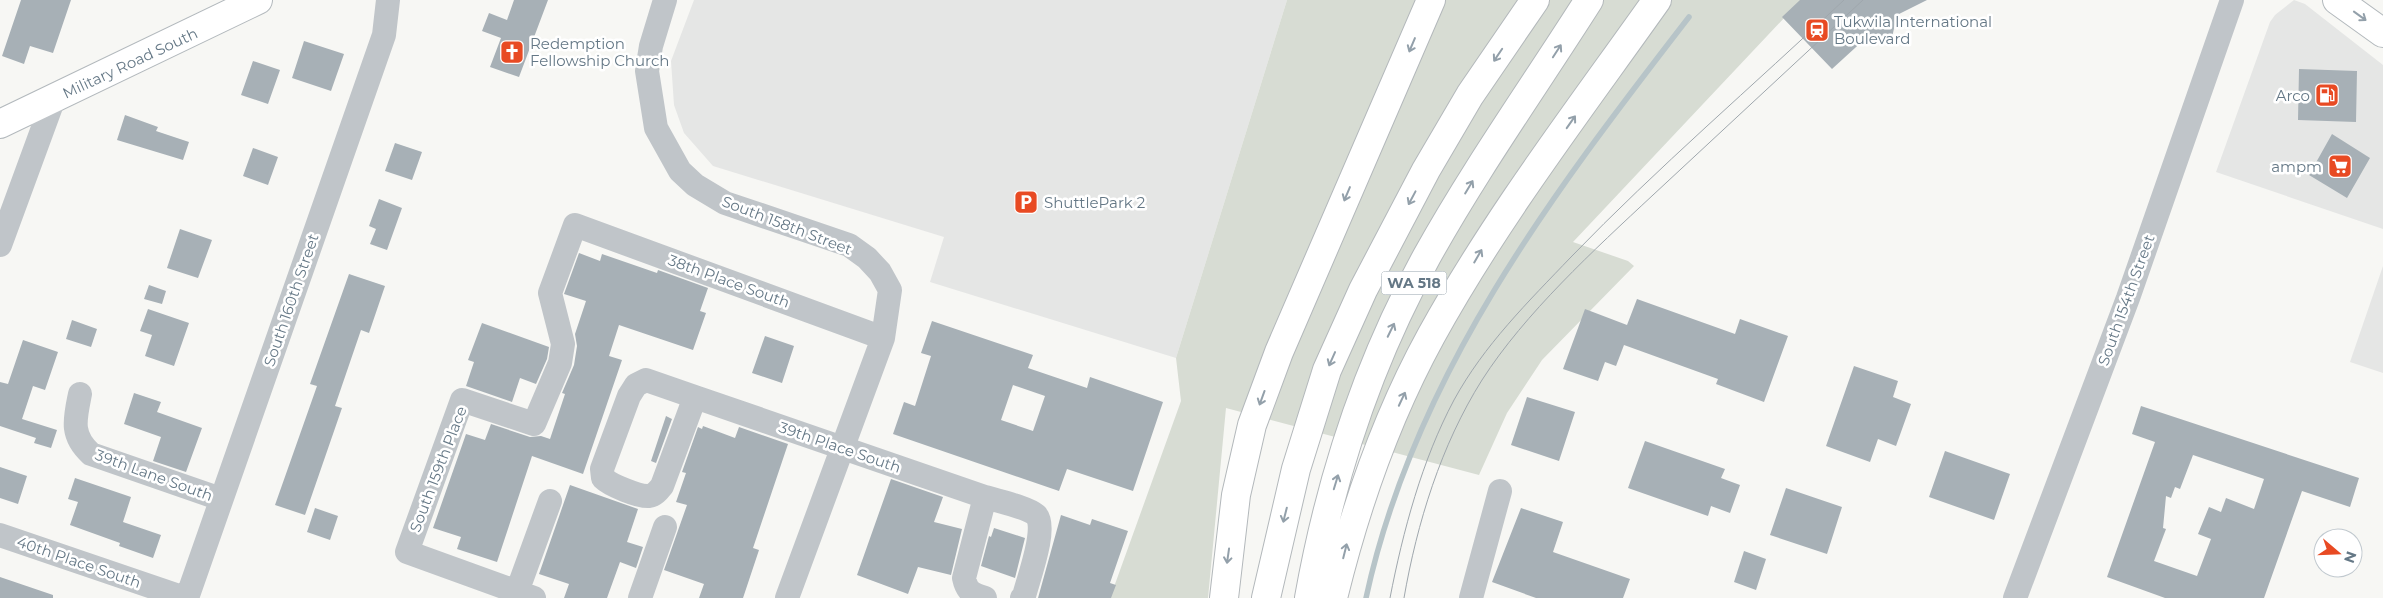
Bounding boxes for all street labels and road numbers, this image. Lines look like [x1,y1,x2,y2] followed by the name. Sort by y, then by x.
[59,23,201,103] street label: Military Road South
[719,191,855,259] street label: South 158th Street
[259,231,323,369] street label: South 160th Street
[2093,232,2159,368] street label: South 154th Street
[666,250,792,312] street label: 38th Place South
[1382,272,1446,294] road number: WA 518
[405,403,471,535] street label: South 159th Place
[776,417,904,477] street label: 39th Place South
[93,445,215,505] street label: 39th Lane South
[14,532,144,592] street label: 40th Place South

